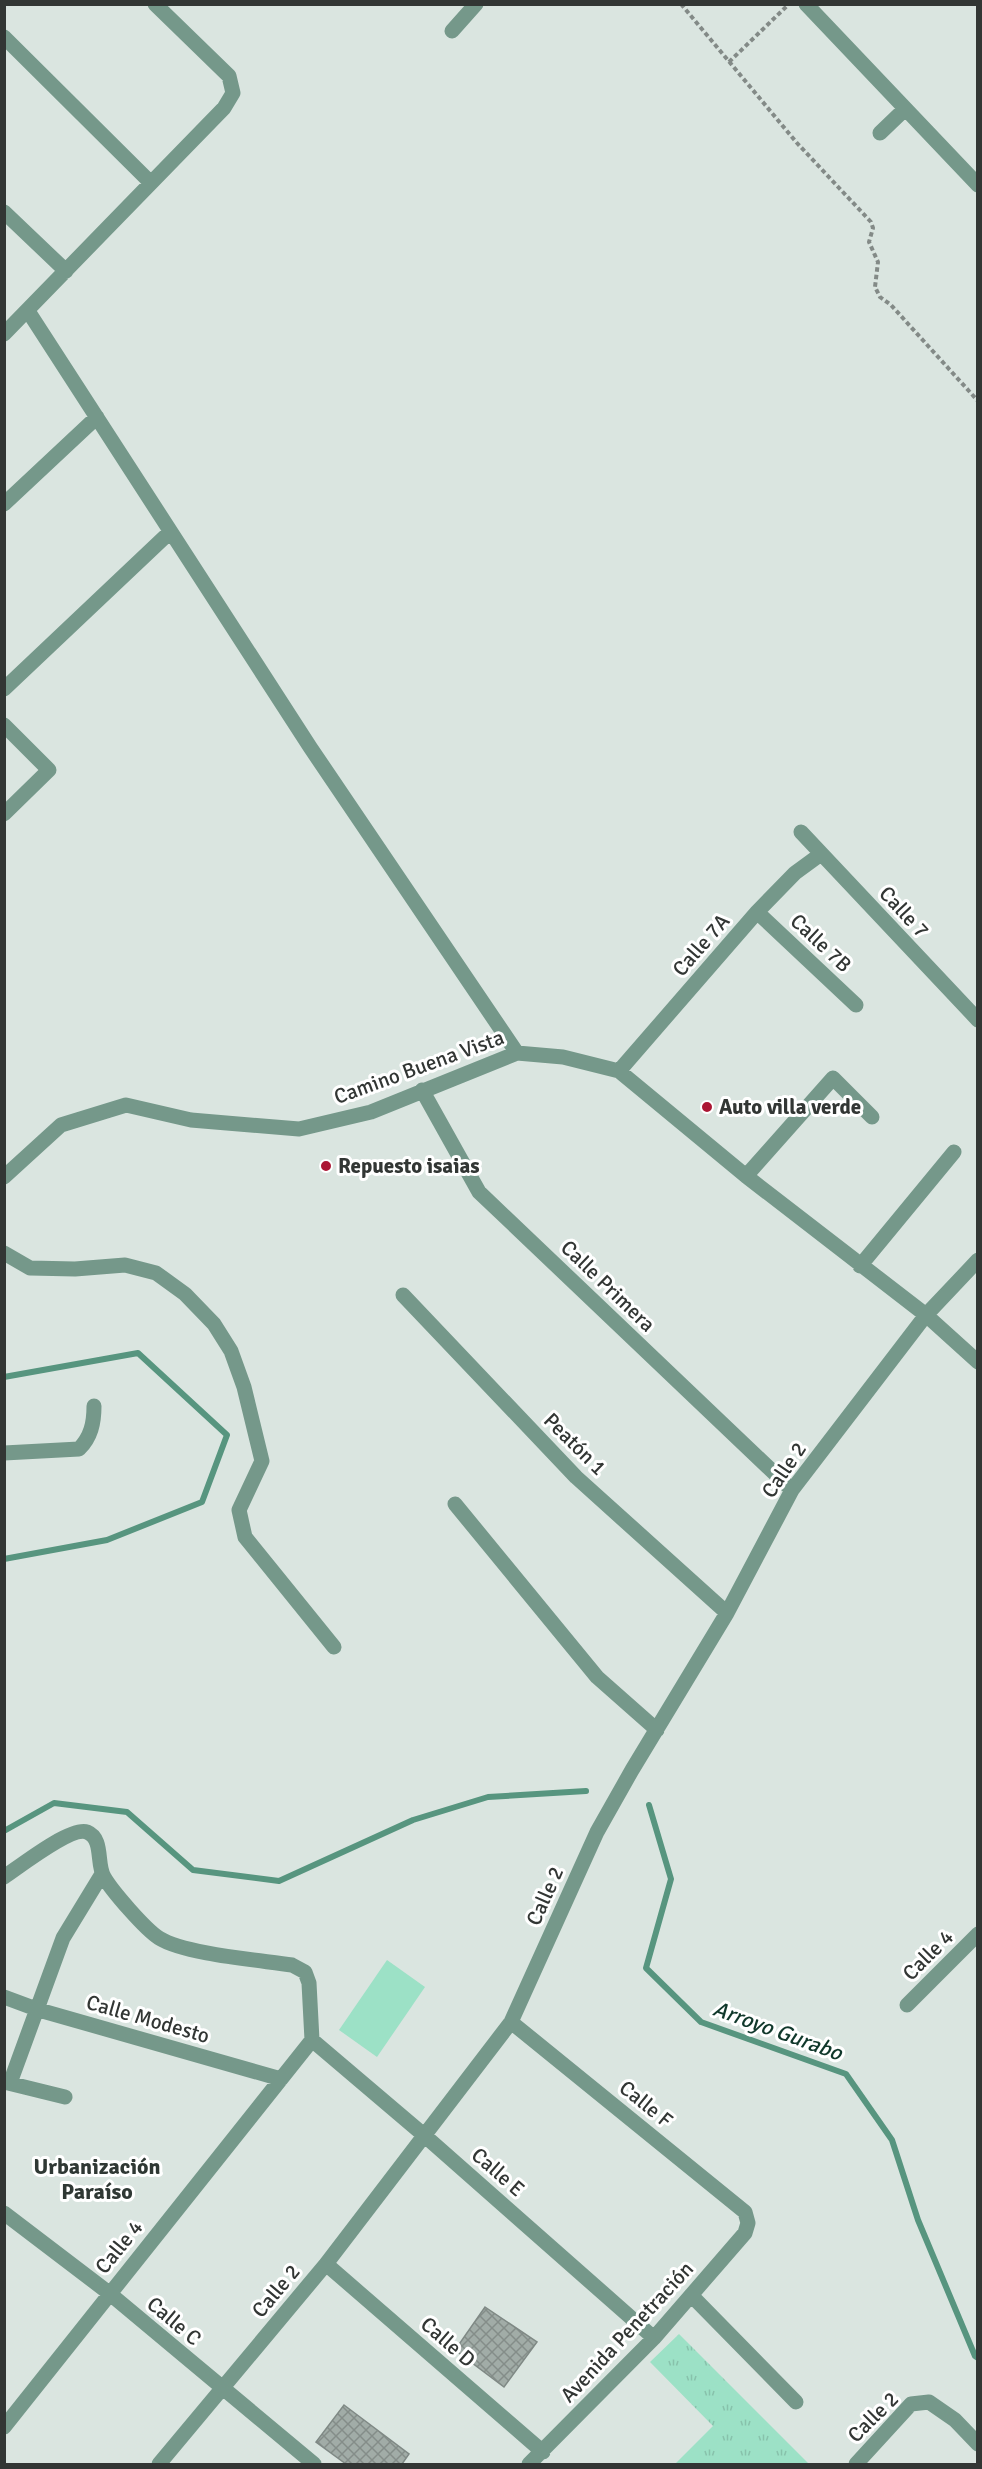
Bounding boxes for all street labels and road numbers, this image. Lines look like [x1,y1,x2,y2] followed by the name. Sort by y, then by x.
[873,881,935,943] street label: Calle 7
[667,908,735,982] street label: Calle 7A
[785,908,857,978] street label: Calle 7B
[330,1024,508,1110] street label: Camino Buena Vista
[555,1235,661,1337] street label: Calle Primera
[538,1407,612,1481] street label: Peatón 1
[756,1437,812,1503] street label: Calle 2
[521,1863,569,1929] street label: Calle 2
[897,1924,959,1986] street label: Calle 4
[83,1989,213,2049] street label: Calle Modesto
[614,2075,678,2133] street label: Calle F
[466,2142,530,2202] street label: Calle E
[90,2215,148,2279] street label: Calle 4
[555,2256,699,2408] street label: Avenida Penetración
[246,2259,306,2323] street label: Calle 2
[142,2291,206,2351] street label: Calle C
[415,2311,481,2373] street label: Calle D
[842,2386,904,2448] street label: Calle 2

